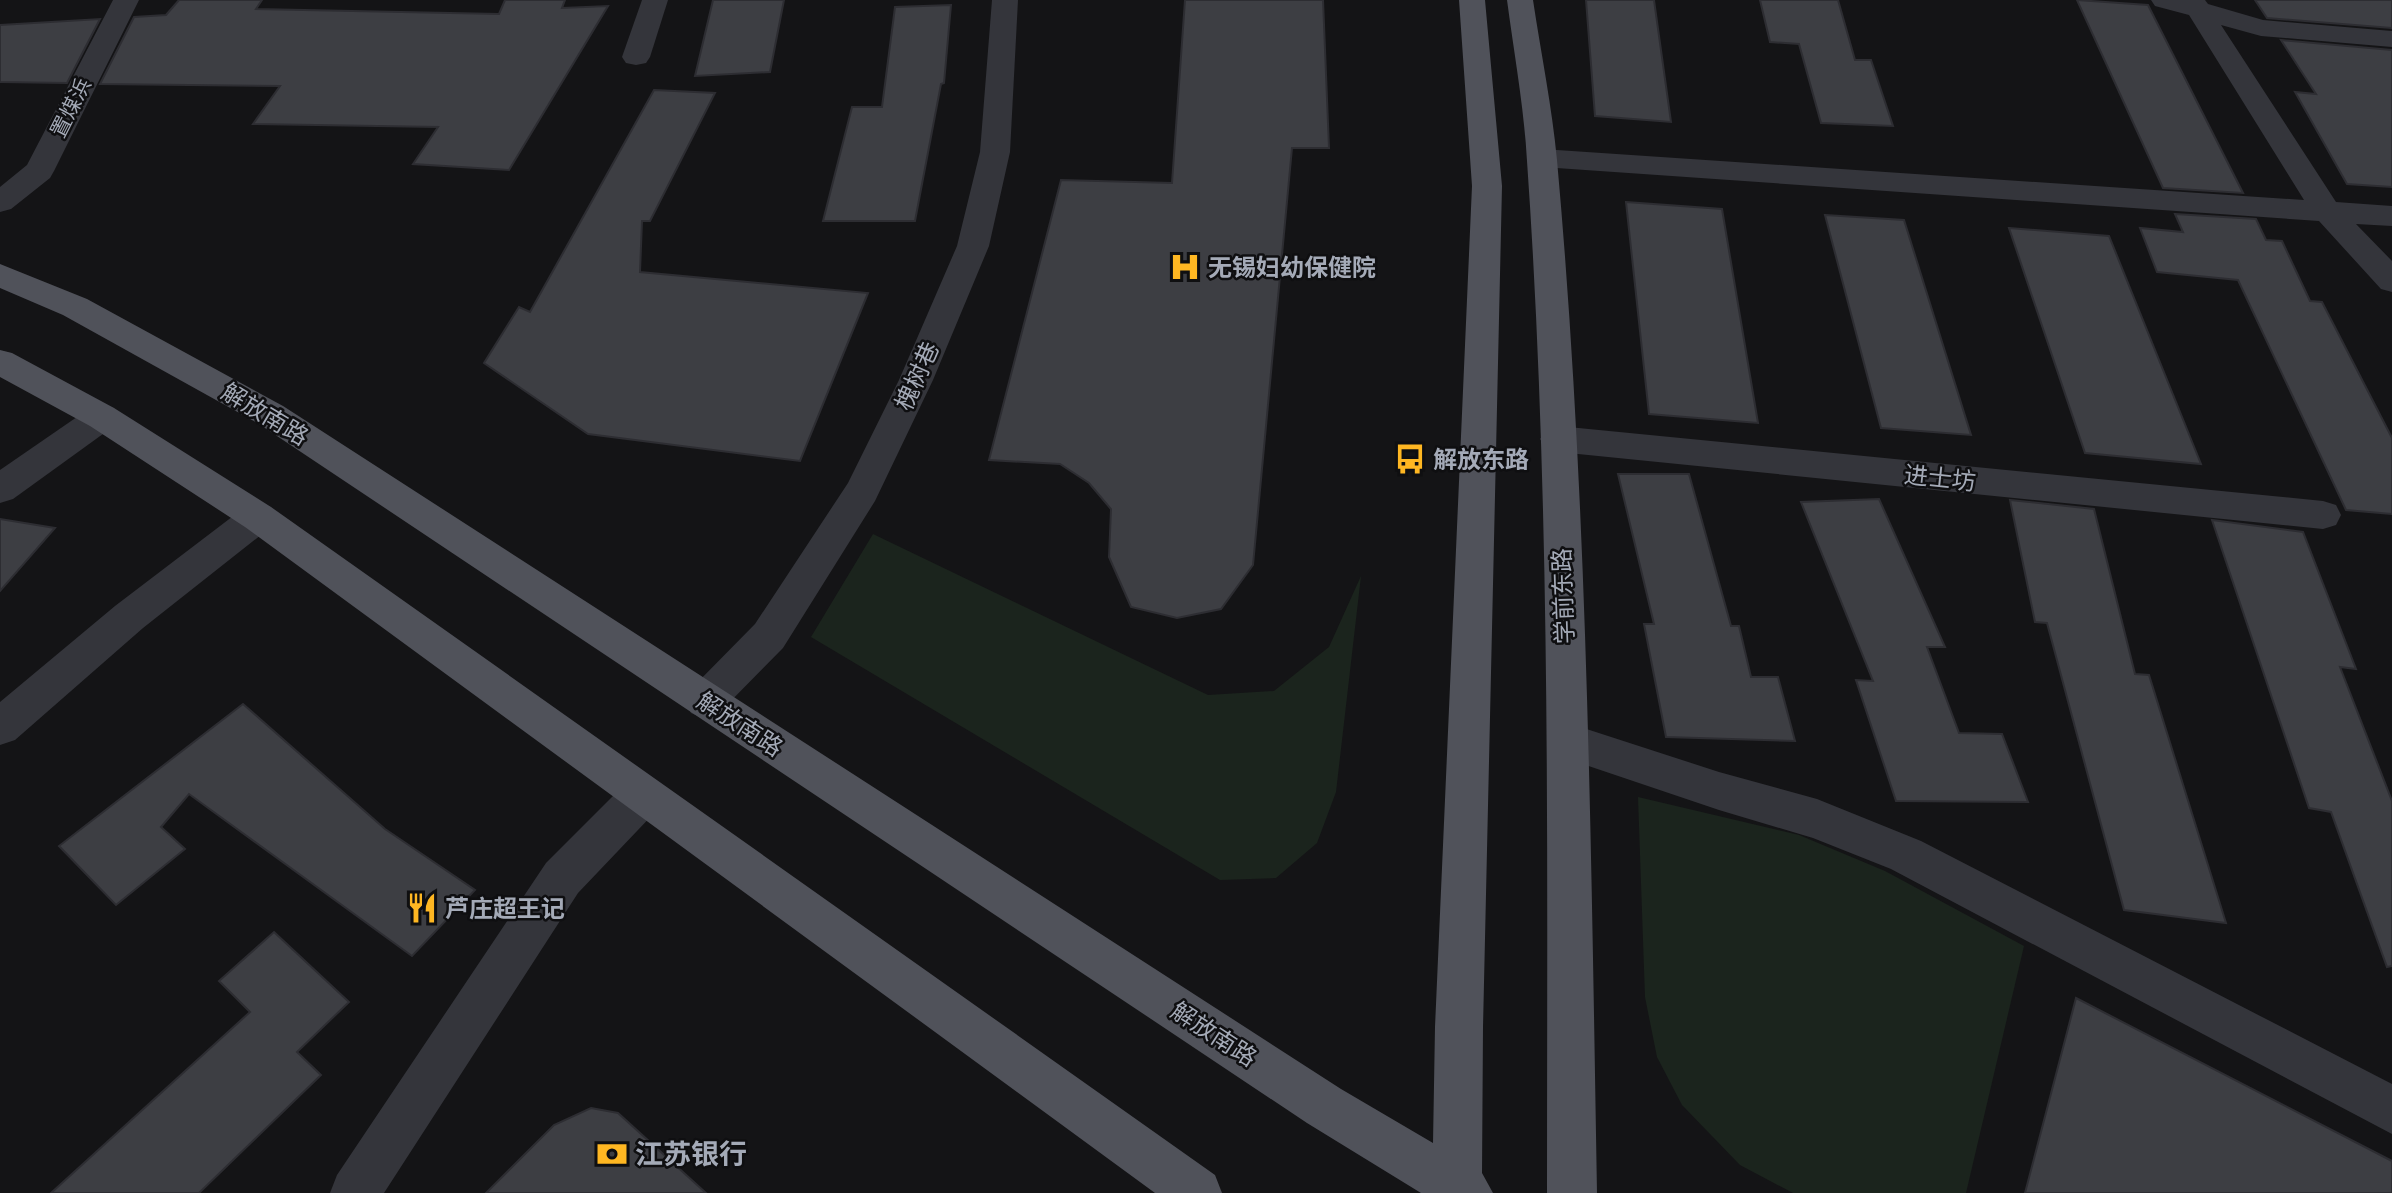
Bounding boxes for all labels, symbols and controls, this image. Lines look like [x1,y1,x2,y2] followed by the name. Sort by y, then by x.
[43,73,99,143] street label: 置煤浜
[1168,250,1202,284] hospital icon: 无锡妇幼保健院
[1208,250,1376,285] place label: 无锡妇幼保健院
[886,336,948,416] street label: 槐树巷
[215,374,315,454] street label: 解放南路
[1393,442,1427,476] bus stop icon: 解放东路
[1433,442,1529,477] place label: 解放东路
[1902,457,1978,499] street label: 进士坊
[1544,547,1582,645] street label: 学前东路
[690,683,790,765] street label: 解放南路
[405,891,439,925] restaurant icon: 芦庄超王记
[445,891,565,926] place label: 芦庄超王记
[1164,993,1264,1075] street label: 解放南路
[635,1134,747,1175] place label: 江苏银行
[595,1137,629,1171] bank icon: 江苏银行

